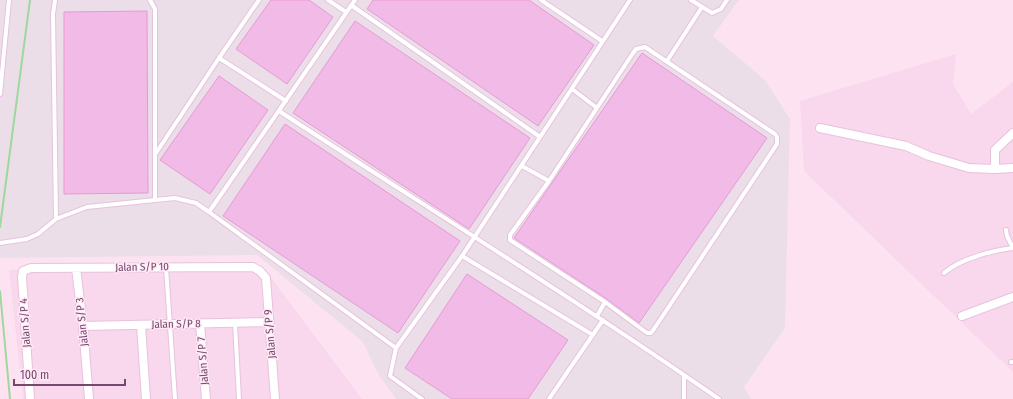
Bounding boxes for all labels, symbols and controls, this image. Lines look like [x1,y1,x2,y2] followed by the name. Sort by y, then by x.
[115,260,169,274] street label: Jalan S/P 10
[17,297,33,348] street label: Jalan S/P 4
[73,297,91,347] street label: Jalan S/P 3
[261,309,279,359] street label: Jalan S/P 9
[151,317,201,331] street label: Jalan S/P 8
[195,336,211,386] street label: Jalan S/P 7
[14,361,125,387] scale bar
[20,368,49,382] text: 100 m

